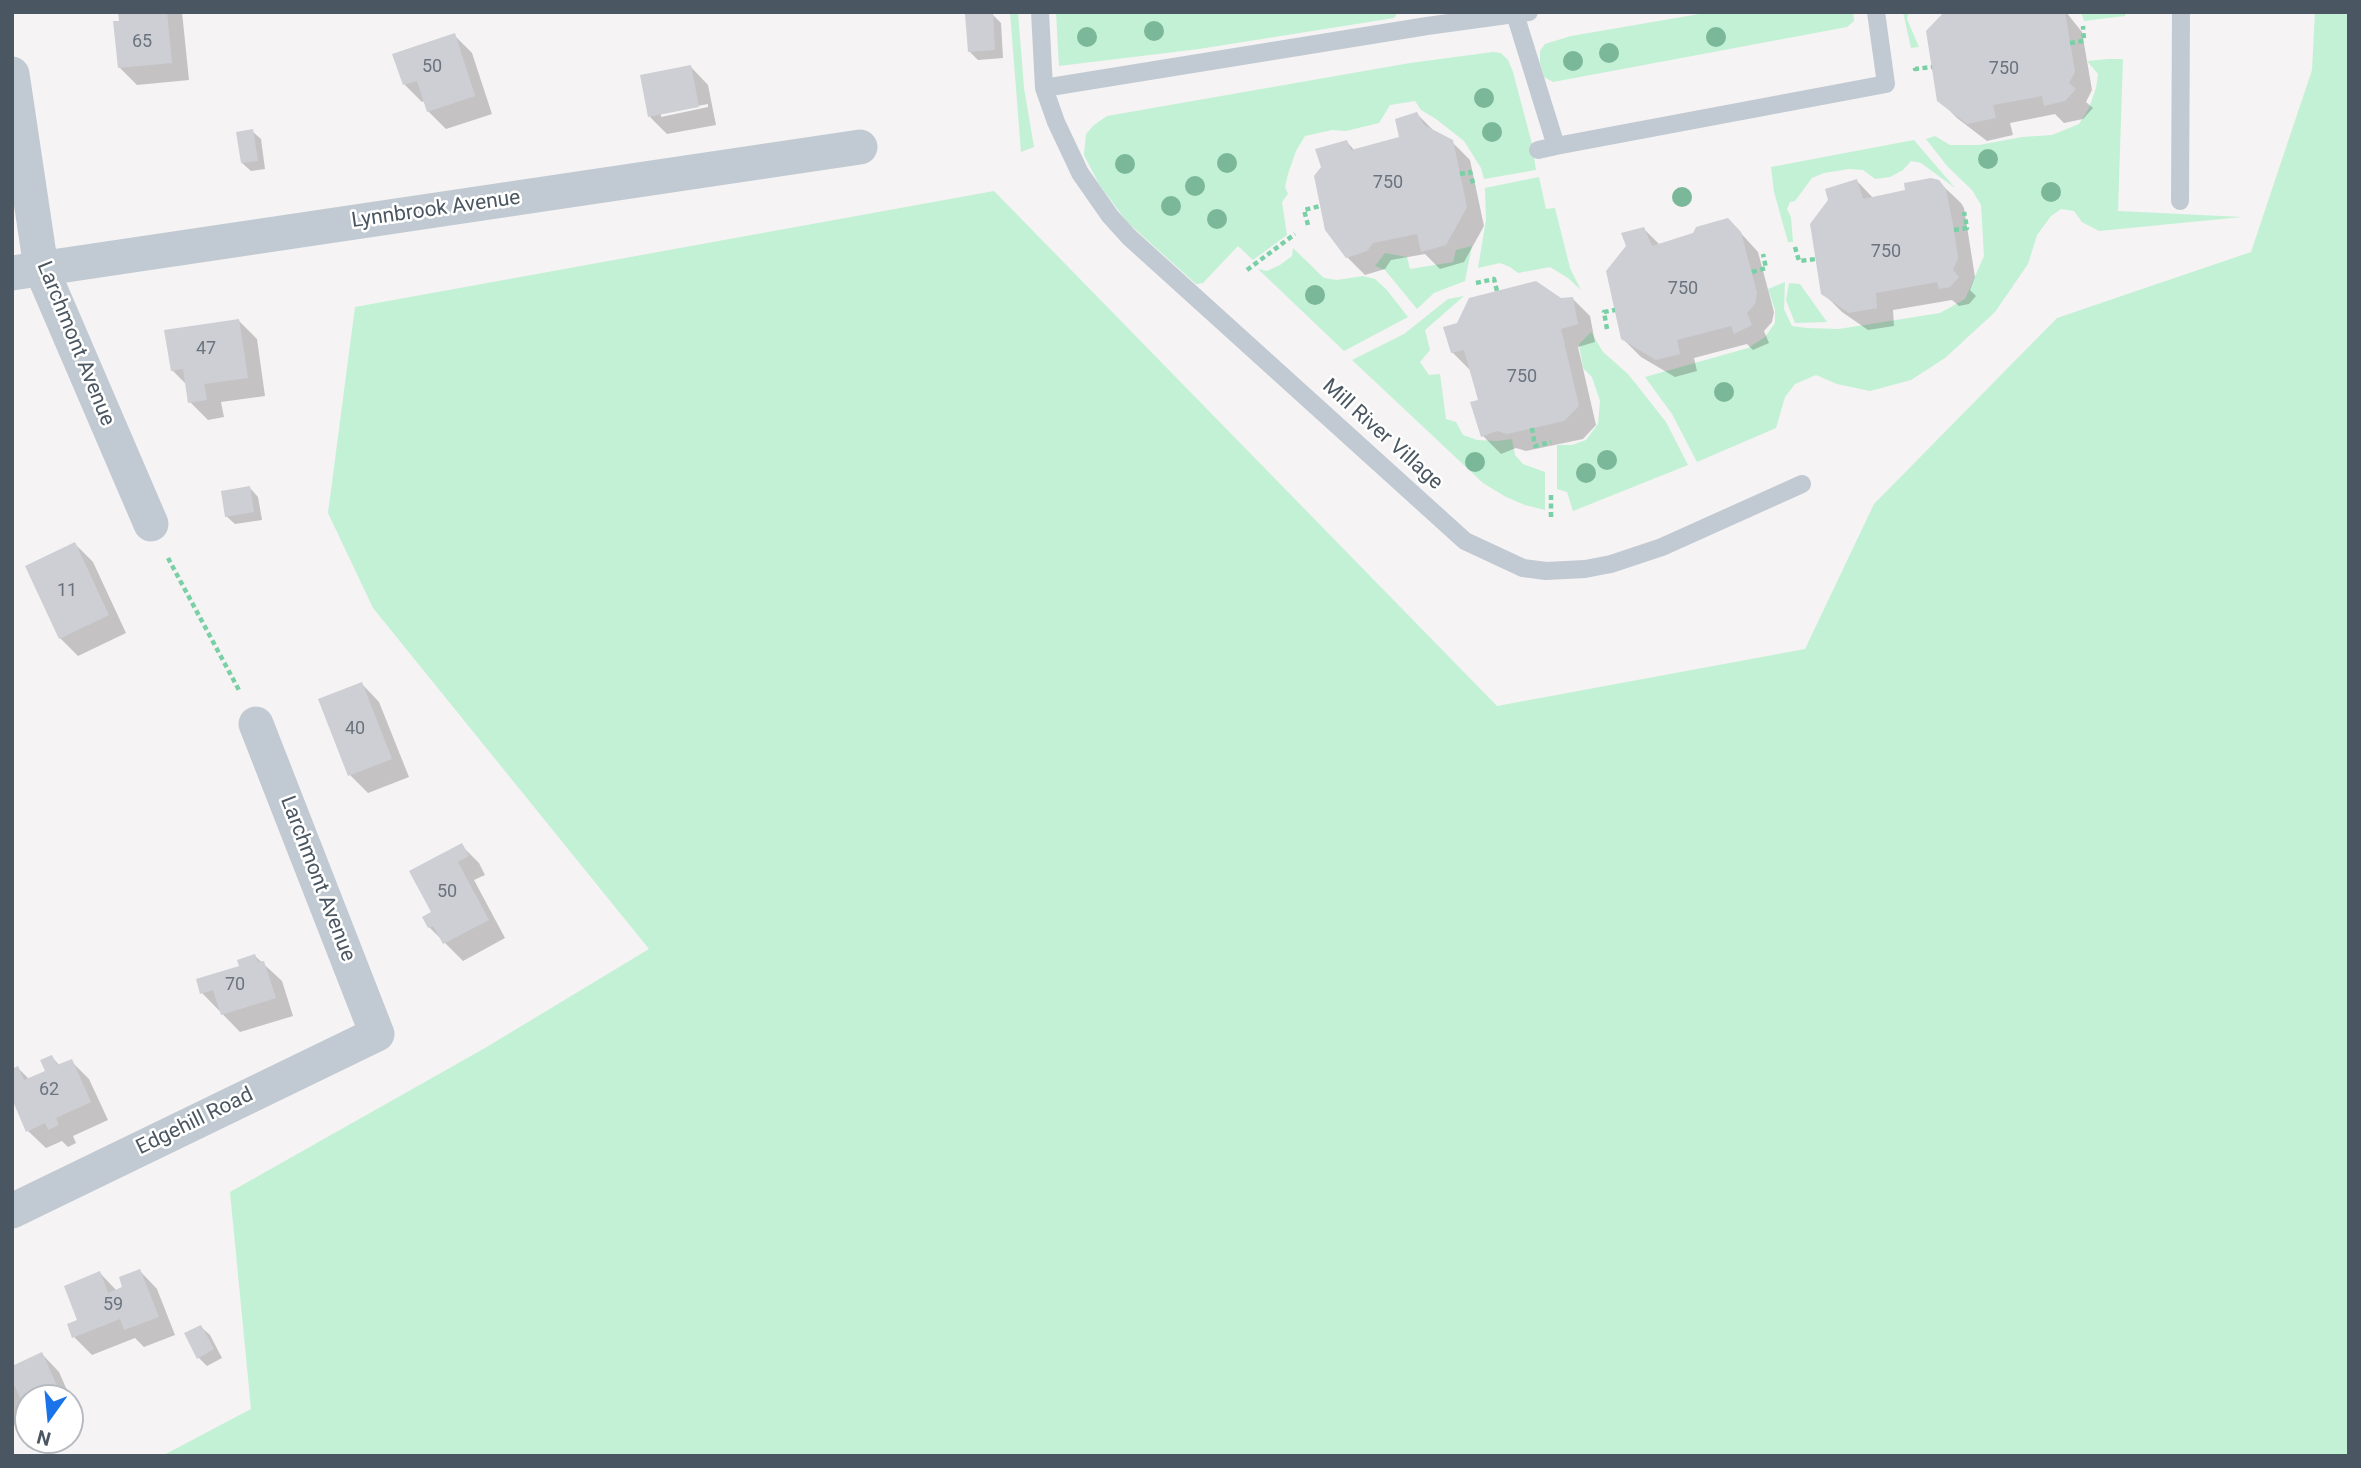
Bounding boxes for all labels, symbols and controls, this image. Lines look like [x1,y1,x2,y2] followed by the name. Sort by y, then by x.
[132,31,152,53] house number: 65
[422,56,442,78] house number: 50
[1989,58,2019,80] house number: 750
[1373,172,1403,194] house number: 750
[350,186,522,234] street label: Lynnbrook Avenue
[1871,241,1901,263] house number: 750
[31,258,119,430] street label: Larchmont Avenue
[1668,278,1698,300] house number: 750
[196,338,216,360] house number: 47
[1507,366,1537,388] house number: 750
[1317,374,1447,496] street label: Mill River Village
[57,580,77,602] house number: 11
[345,718,365,740] house number: 40
[274,793,360,965] street label: Larchmont Avenue
[437,881,457,903] house number: 50
[225,974,245,996] house number: 70
[39,1079,59,1101] house number: 62
[132,1083,258,1161] street label: Edgehill Road
[103,1294,123,1316] house number: 59
[14,1384,84,1454] north arrow
[35,1425,53,1451] text: N

